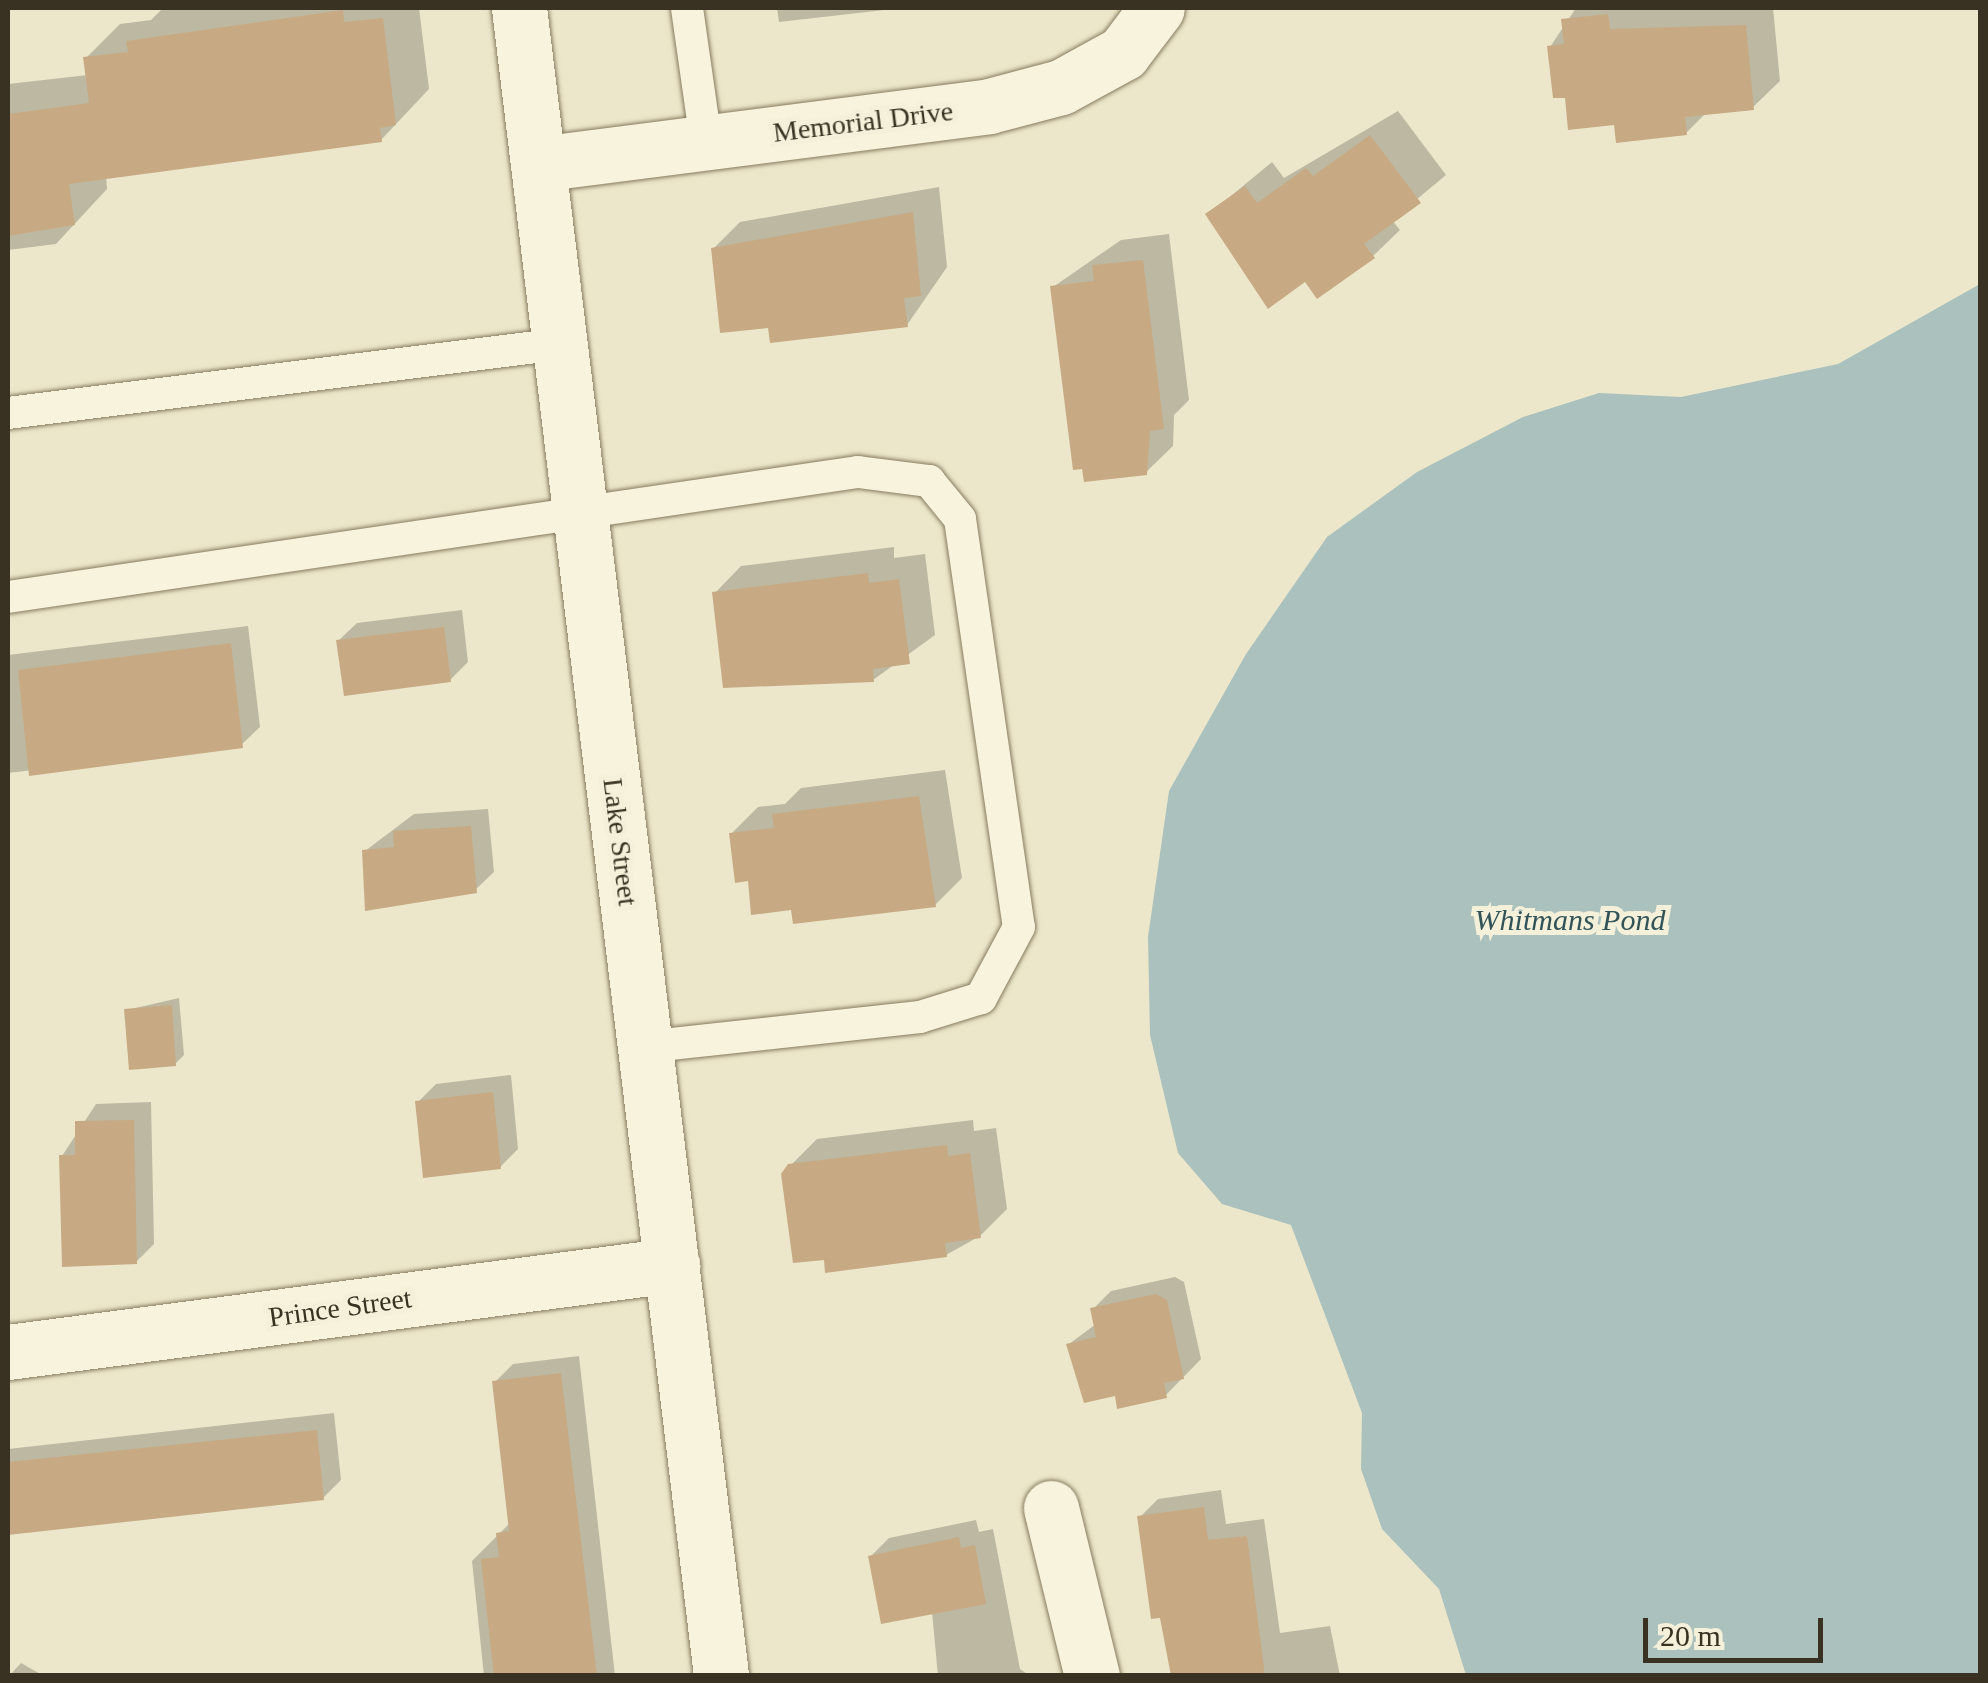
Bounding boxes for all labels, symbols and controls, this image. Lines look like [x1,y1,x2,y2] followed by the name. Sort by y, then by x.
[771,94,955,150] street label: Memorial Drive
[596,776,644,908] street label: Lake Street
[1475,902,1665,938] water label: Whitmans Pond
[266,1281,414,1335] street label: Prince Street
[1648,1598,1828,1660] scale bar
[1660,1619,1721,1652] text: 20 m

